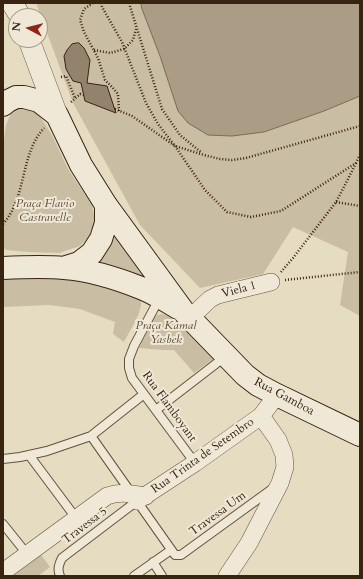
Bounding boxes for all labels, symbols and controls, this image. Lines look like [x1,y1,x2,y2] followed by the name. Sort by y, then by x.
[8,8,48,48] north arrow
[9,21,25,32] text: N
[16,197,74,225] park label: Praça Flavio Castravelle
[220,278,258,302] street label: Viela 1
[136,319,196,347] park label: Praça Kamal Yasbek
[139,369,199,445] street label: Rua Flamboyant
[251,375,317,419] street label: Rua Gamboa
[149,415,257,497] street label: Rua Trinta de Setembro
[187,489,249,539] street label: Travessa Um
[60,504,110,548] street label: Travessa 5

